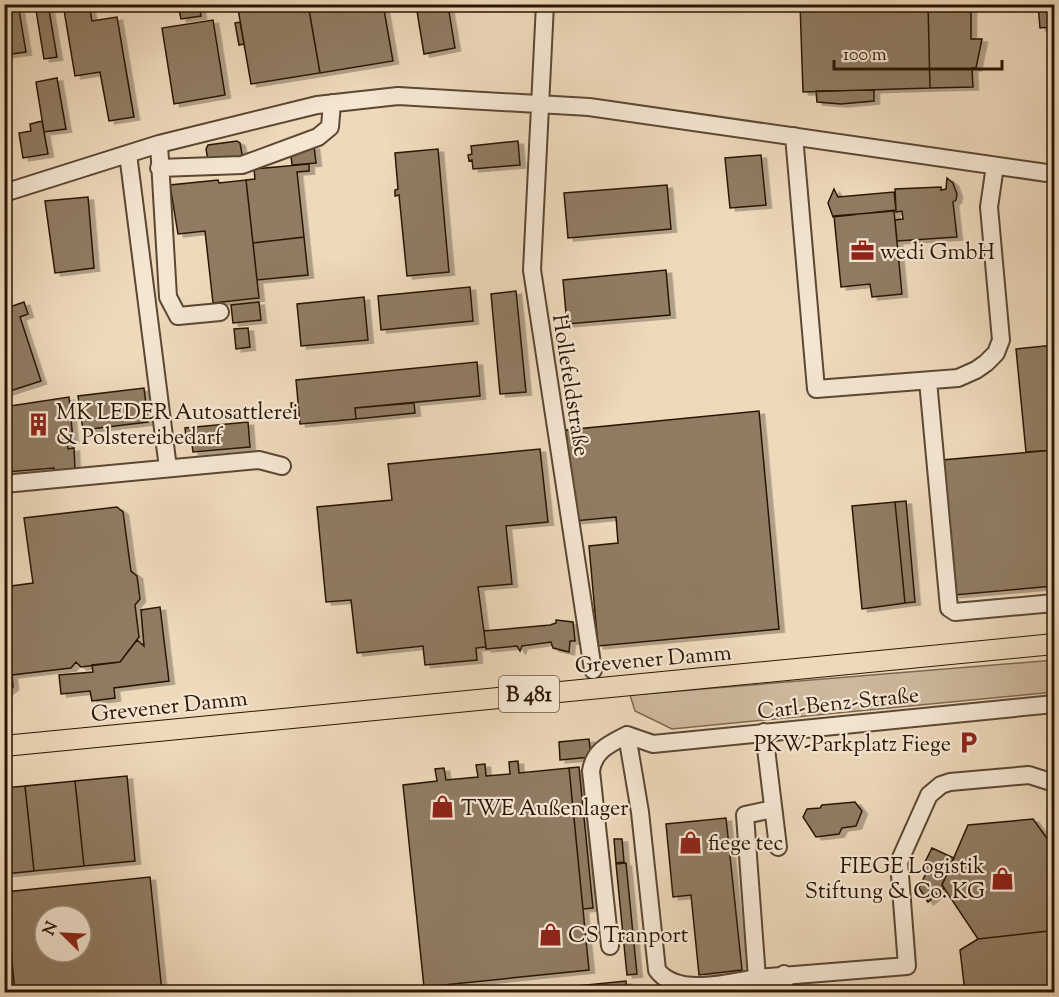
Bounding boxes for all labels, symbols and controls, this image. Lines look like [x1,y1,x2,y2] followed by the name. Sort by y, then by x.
[834,33,1002,71] scale bar
[843,43,887,69] text: 100 m
[849,238,875,264] office icon: wedi GmbH
[880,238,995,270] place label: wedi GmbH
[542,312,596,459] street label: Hollefeldstraße
[56,398,298,455] place label: MK LEDER Autosattlerei & Polstereibedarf
[25,411,51,437] building icon: MK LEDER Autosattlerei & Polstereibedarf
[574,638,733,684] street label: Grevener Damm
[499,676,559,712] road number: B 481
[756,681,921,729] street label: Carl-Benz-Straße
[89,684,249,732] street label: Grevener Damm
[754,730,951,762] place label: PKW-Parkplatz Fiege
[956,730,982,756] parking icon: PKW-Parkplatz Fiege
[430,794,456,820] shop icon: TWE Außenlager
[461,794,629,826] place label: TWE Außenlager
[677,829,703,855] shop icon: fiege tec
[708,829,784,861] place label: fiege tec
[805,852,985,909] place label: FIEGE Logistik Stiftung & Co. KG
[990,865,1016,891] shop icon: FIEGE Logistik Stiftung & Co. KG
[33,904,93,964] north arrow
[38,918,65,939] text: N
[537,921,563,947] shop icon: CS Tranport
[568,921,689,953] place label: CS Tranport

